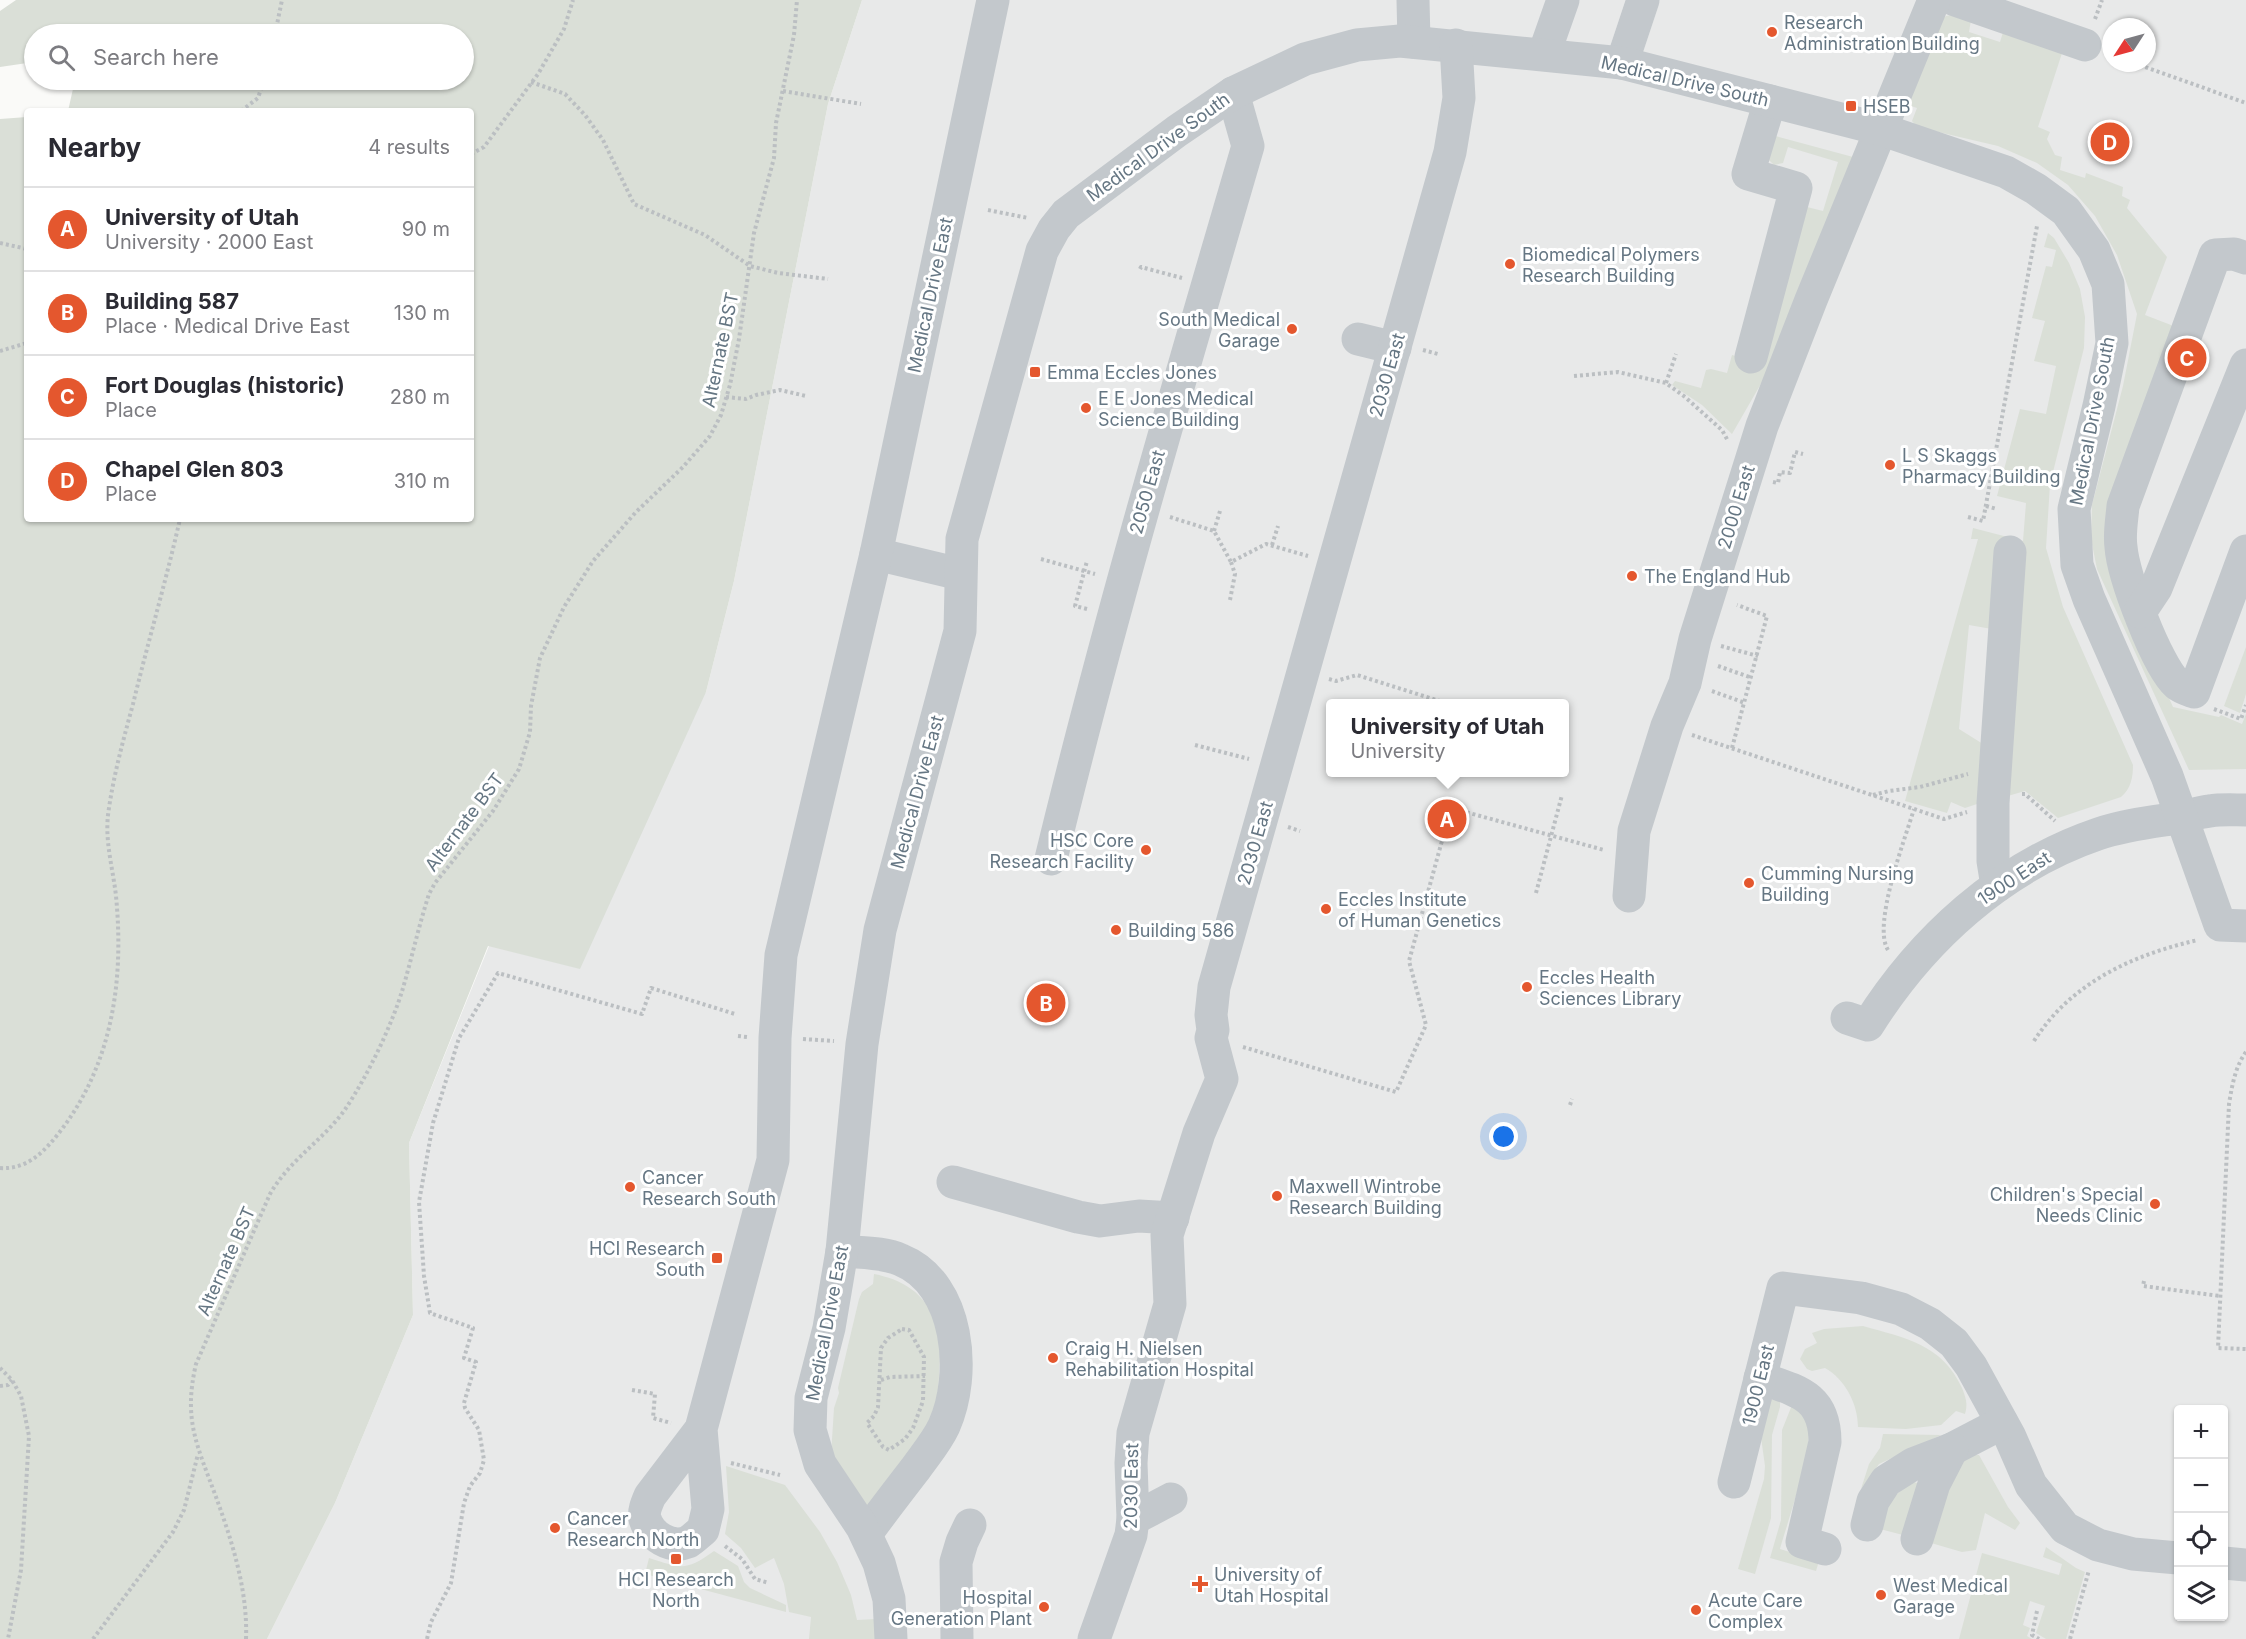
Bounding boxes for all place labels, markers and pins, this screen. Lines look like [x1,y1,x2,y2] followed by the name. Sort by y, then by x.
[1784,12,1980,54] place label: Research Administration Building
[1765,25,1779,39] marker: Research Administration Building
[1863,96,1911,117] place label: HSEB
[1844,99,1858,113] marker: HSEB
[2090,120,2130,164] pin: D
[1522,244,1700,286] place label: Biomedical Polymers Research Building
[1503,257,1517,271] marker: Biomedical Polymers Research Building
[1158,309,1280,351] place label: South Medical Garage
[1285,322,1299,336] marker: South Medical Garage
[2168,336,2206,380] pin: C
[1047,362,1217,383] place label: Emma Eccles Jones
[1028,365,1042,379] marker: Emma Eccles Jones
[1098,388,1254,430] place label: E E Jones Medical Science Building
[1079,401,1093,415] marker: E E Jones Medical Science Building
[1902,445,2060,487] place label: L S Skaggs Pharmacy Building
[1883,458,1897,472] marker: L S Skaggs Pharmacy Building
[1644,566,1791,587] place label: The England Hub
[1625,569,1639,583] marker: The England Hub
[1428,796,1466,842] pin: A
[989,830,1134,872] place label: HSC Core Research Facility
[1139,843,1153,857] marker: HSC Core Research Facility
[1761,863,1914,905] place label: Cumming Nursing Building
[1742,876,1756,890] marker: Cumming Nursing Building
[1338,889,1501,931] place label: Eccles Institute of Human Genetics
[1319,902,1333,916] marker: Eccles Institute of Human Genetics
[1128,920,1235,941] place label: Building 586
[1109,923,1123,937] marker: Building 586
[1539,967,1681,1009] place label: Eccles Health Sciences Library
[1026,980,1066,1026] pin: B
[1520,980,1534,994] marker: Eccles Health Sciences Library
[642,1167,776,1209] place label: Cancer Research South
[1289,1176,1442,1218] place label: Maxwell Wintrobe Research Building
[623,1180,637,1194] marker: Cancer Research South
[1990,1184,2143,1226] place label: Children's Special Needs Clinic
[1270,1189,1284,1203] marker: Maxwell Wintrobe Research Building
[2148,1197,2162,1211] marker: Children's Special Needs Clinic
[589,1238,705,1280] place label: HCI Research South
[710,1251,724,1265] marker: HCI Research South
[1065,1338,1254,1380] place label: Craig H. Nielsen Rehabilitation Hospital
[1046,1351,1060,1365] marker: Craig H. Nielsen Rehabilitation Hospital
[567,1508,700,1550] place label: Cancer Research North
[548,1521,562,1535] marker: Cancer Research North
[669,1552,683,1566] marker: HCI Research North
[1214,1564,1329,1606] place label: University of Utah Hospital
[618,1569,734,1611] place label: HCI Research North
[1191,1575,1209,1593] marker: University of Utah Hospital
[1893,1575,2008,1617] place label: West Medical Garage
[891,1587,1032,1629] place label: Hospital Generation Plant
[1874,1588,1888,1602] marker: West Medical Garage
[1708,1590,1803,1632] place label: Acute Care Complex
[1037,1600,1051,1614] marker: Hospital Generation Plant
[1689,1603,1703,1617] marker: Acute Care Complex

